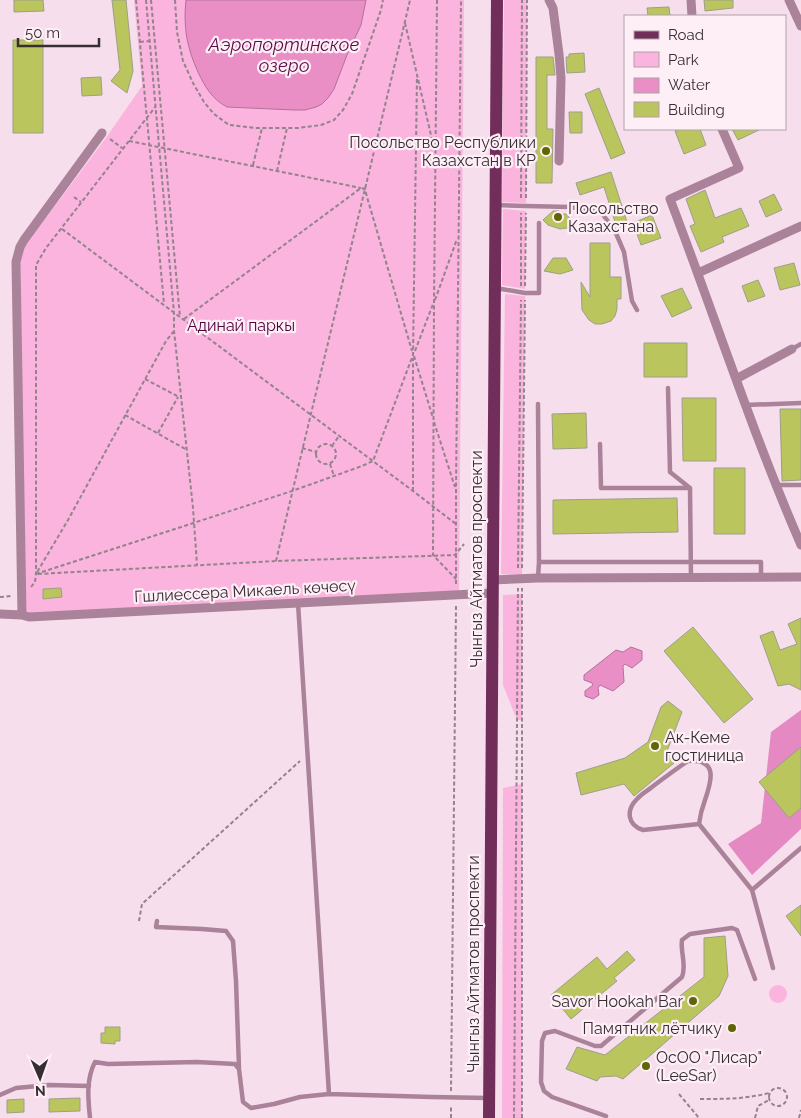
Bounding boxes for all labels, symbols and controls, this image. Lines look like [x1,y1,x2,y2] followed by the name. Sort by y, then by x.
[18,15,99,47] scale bar
[624,15,786,130] legend
[25,24,60,42] text: 50 m
[668,26,704,44] text: Road
[208,34,359,76] water label: Аэропортинское озеро
[668,51,699,69] text: Park
[668,76,711,94] text: Water
[668,101,725,119] text: Building
[349,133,536,170] place label: Посольство Республики Казахстан в КР
[540,145,552,157] marker: Посольство Республики Казахстан в КР
[568,199,659,236] place label: Посольство Казахстана
[552,211,564,223] marker: Посольство Казахстана
[187,316,295,335] park label: Адинай паркы
[467,450,486,668] street label: Чынгыз Айтматов проспекти
[134,576,357,606] street label: Гшлиессера Микаель көчөсү
[665,728,744,765] place label: Ак-Кеме гостиница
[649,740,661,752] marker: Ак-Кеме гостиница
[464,855,483,1073] street label: Чынгыз Айтматов проспекти
[551,992,683,1011] place label: Savor Hookah Bar
[687,995,699,1007] marker: Savor Hookah Bar
[583,1019,722,1038] place label: Памятник лётчику
[726,1022,738,1034] marker: Памятник лётчику
[656,1048,762,1085] place label: ОсОО "Лисар" (LeeSar)
[15,1053,65,1103] north arrow
[640,1060,652,1072] marker: ОсОО "Лисар" (LeeSar)
[35,1083,46,1099] text: N

